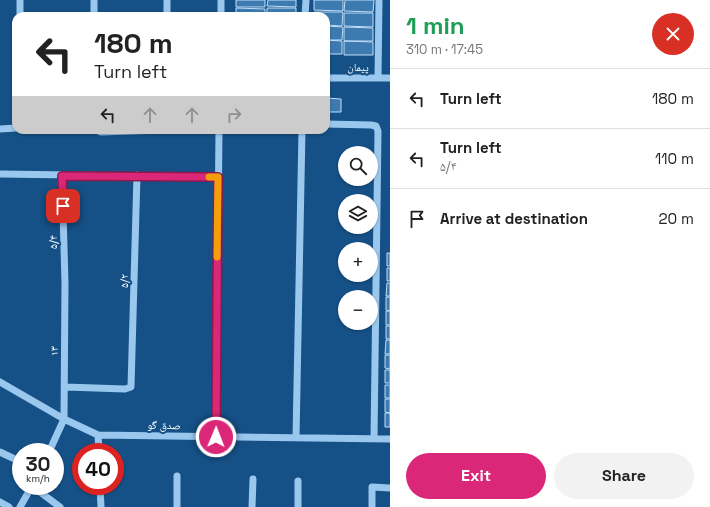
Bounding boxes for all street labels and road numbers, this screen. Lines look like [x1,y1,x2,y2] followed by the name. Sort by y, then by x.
[347,60,369,74] street label: پیمان
[46,235,60,249] street label: ۵/۴
[117,274,131,288] street label: ۵/۲
[47,346,61,356] street label: ۱۳
[147,418,181,432] street label: صدق گو

